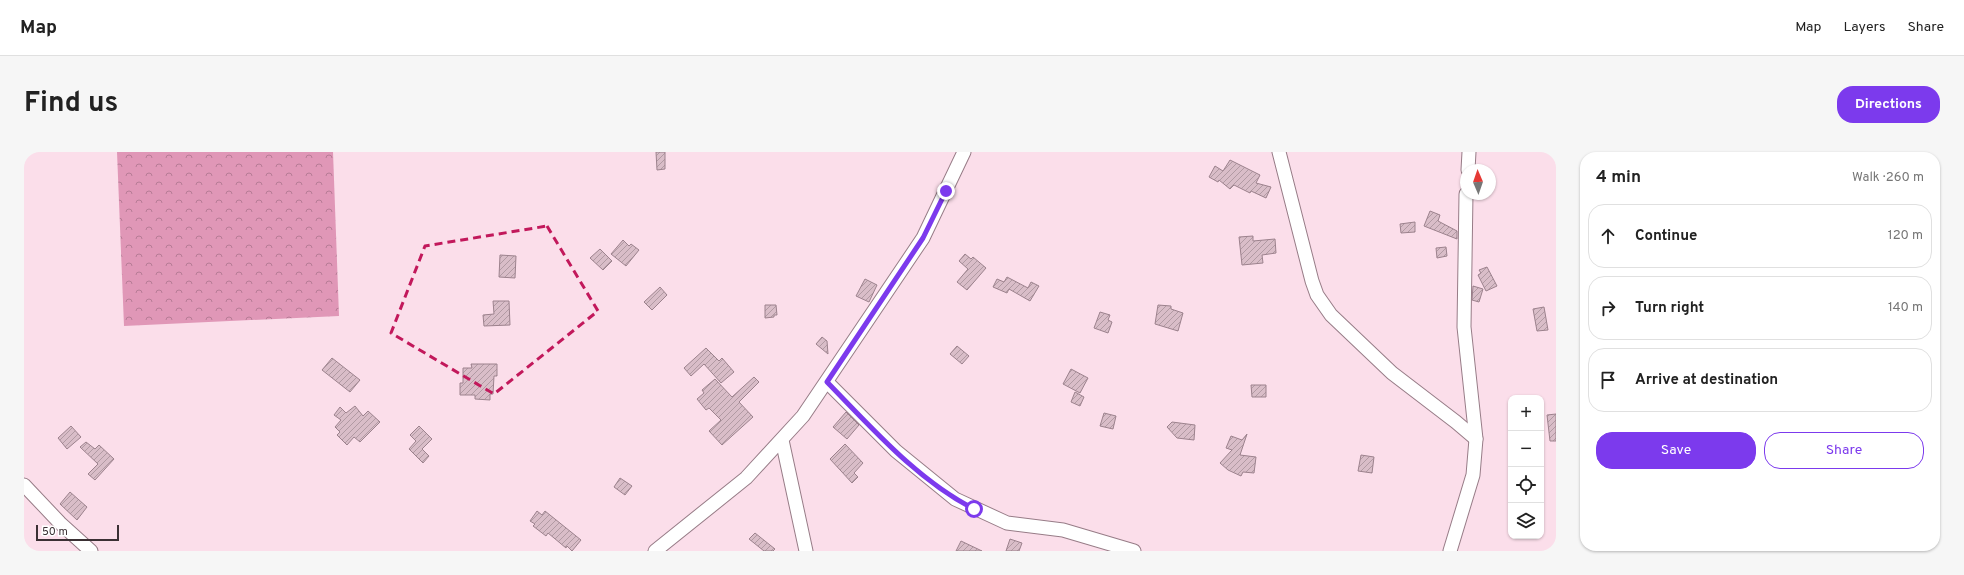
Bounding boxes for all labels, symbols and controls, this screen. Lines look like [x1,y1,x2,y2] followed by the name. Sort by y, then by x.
[20,16,57,40] text: Map
[1795,19,1821,36] text: Map
[1843,19,1885,36] text: Layers
[1907,19,1944,36] text: Share
[24,86,118,122] text: Find us
[1837,86,1940,123] button: Directions
[1460,164,1496,200] north arrow
[1596,167,1641,189] text: 4 min
[1852,170,1924,186] text: Walk · 260 m
[937,182,955,200] route end
[1597,225,1619,247] icon: ahead
[1635,227,1697,246] text: Continue
[1888,228,1923,244] text: 120 m
[1597,297,1619,319] icon: right
[1635,299,1704,318] text: Turn right
[1888,300,1923,316] text: 140 m
[1597,369,1619,391] icon: arrive
[1635,371,1778,390] text: Arrive at destination
[1508,395,1544,539] map controls
[1508,395,1544,431] button: +
[1508,431,1544,467] button: −
[1596,432,1756,469] button: Save
[1764,432,1924,469] button: Share
[1508,467,1544,503] button: locate
[965,500,983,518] route start
[1508,503,1544,539] button: layers
[36,523,119,542] scale bar
[42,525,68,539] text: 50 m

